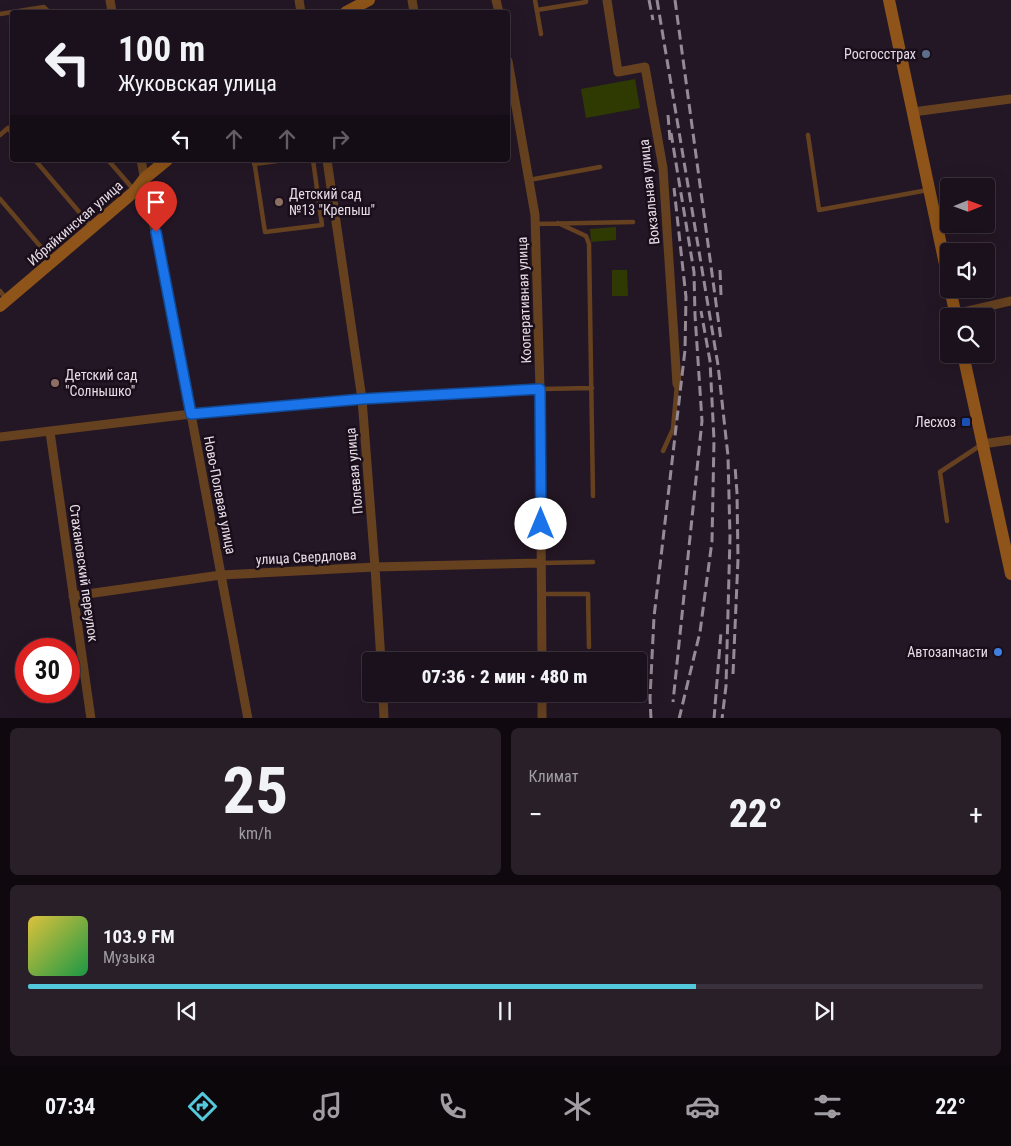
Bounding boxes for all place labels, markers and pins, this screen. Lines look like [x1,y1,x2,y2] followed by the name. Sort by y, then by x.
[844,46,916,62] place label: Росгосстрах
[920,48,932,60] marker: Росгосстрах
[135,181,177,232] pin
[289,186,375,218] place label: Детский сад №13 "Крепыш"
[273,196,285,208] marker: Детский сад №13 "Крепыш"
[65,367,138,399] place label: Детский сад "Солнышко"
[49,377,61,389] marker: Детский сад "Солнышко"
[915,414,956,430] place label: Лесхоз
[960,416,972,428] marker: Лесхоз
[907,644,988,660] place label: Автозапчасти
[992,646,1004,658] marker: Автозапчасти

